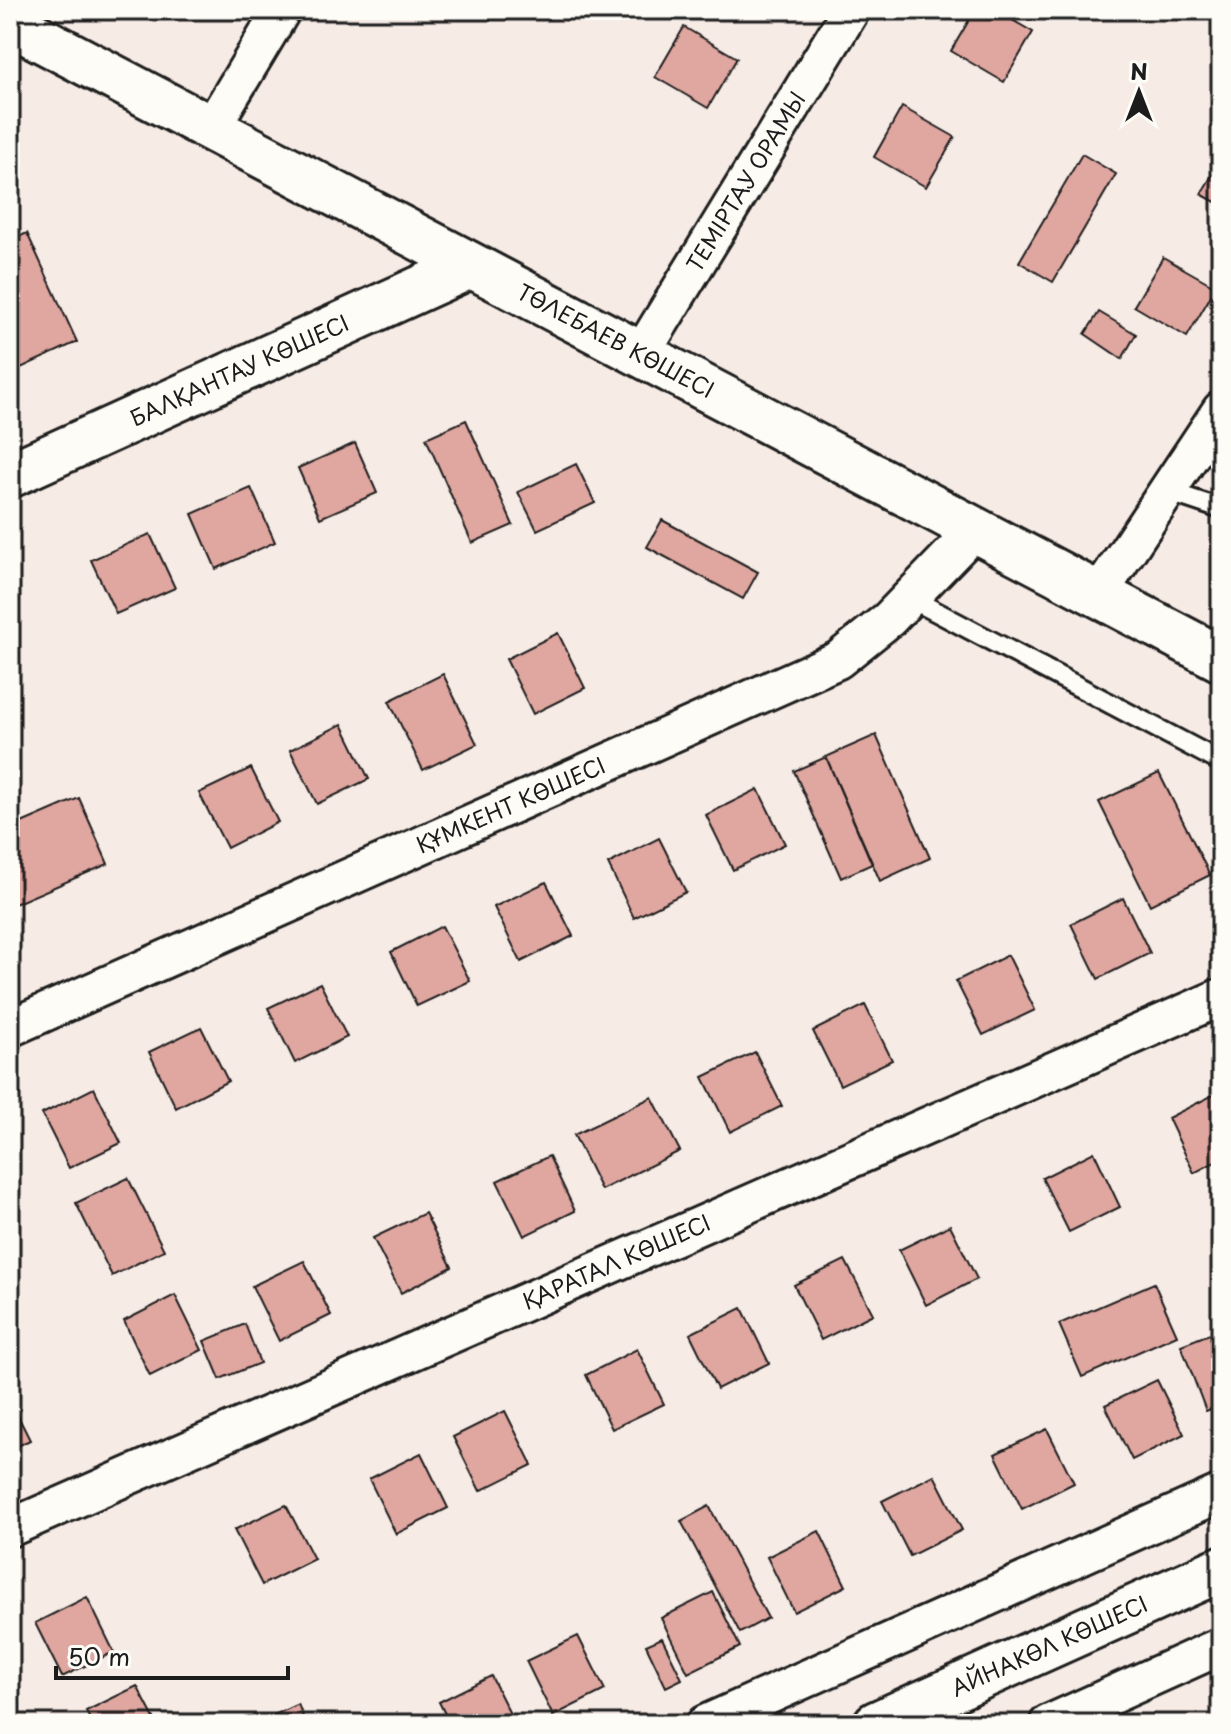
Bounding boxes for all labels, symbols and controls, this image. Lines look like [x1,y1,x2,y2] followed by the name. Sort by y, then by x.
[1099,52,1179,132] north arrow
[1130,54,1148,87] text: N
[677,84,813,277] street label: ТЕМІРТАУ ОРАМЫ
[512,274,720,405] street label: ТӨЛЕБАЕВ КӨШЕСІ
[124,305,353,433] street label: БАЛҚАНТАУ КӨШЕСІ
[410,748,610,860] street label: ҚҰМКЕНТ КӨШЕСІ
[516,1205,715,1317] street label: ҚАРАТАЛ КӨШЕСІ
[945,1586,1152,1703] street label: АЙНАКӨЛ КӨШЕСІ
[56,1630,288,1680] scale bar
[68,1638,130,1674] text: 50 m

